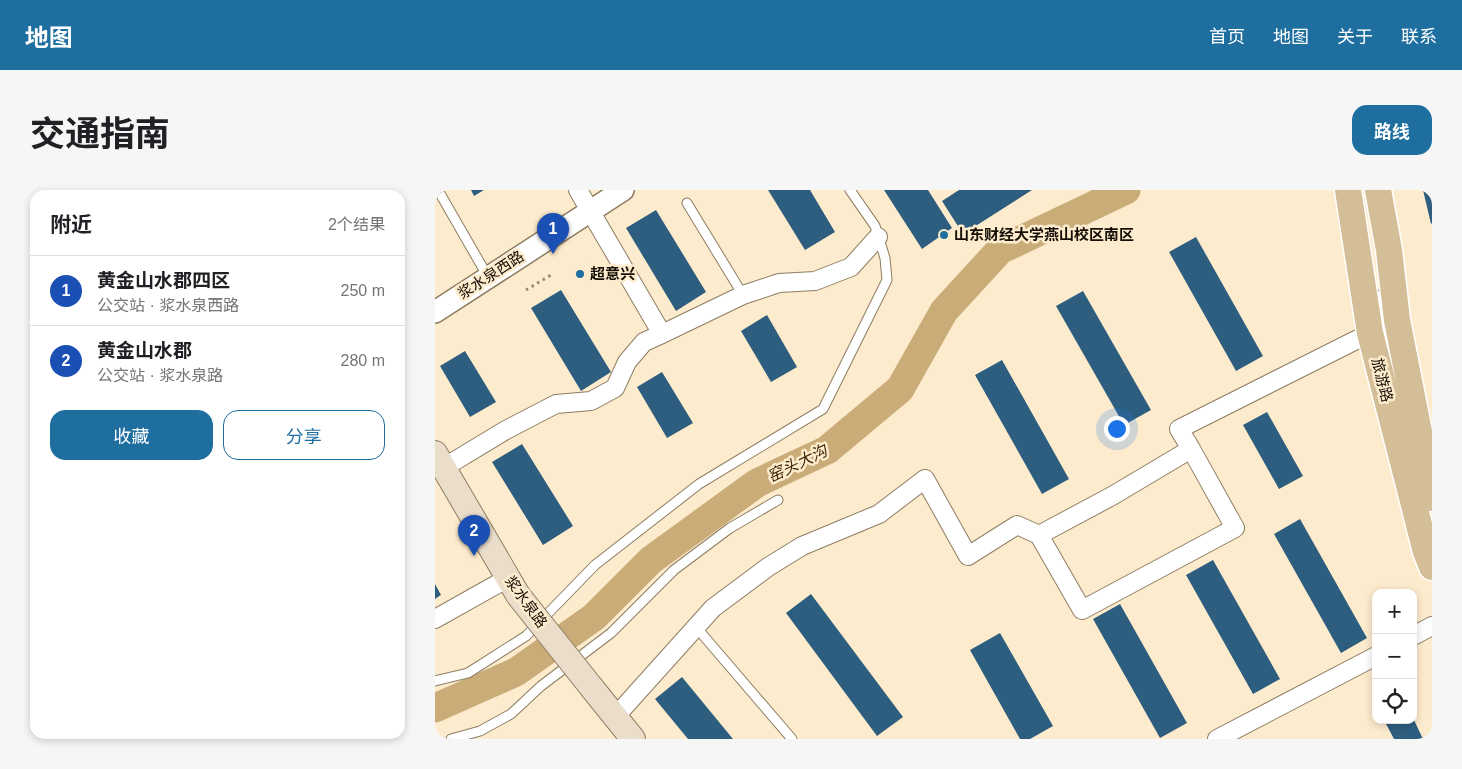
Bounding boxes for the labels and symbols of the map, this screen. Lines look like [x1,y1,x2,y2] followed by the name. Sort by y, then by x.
[537,213,569,254] pin: 1
[954,226,1134,243] place label: 山东财经大学燕山校区南区
[938,229,950,241] marker: 山东财经大学燕山校区南区
[455,247,527,302] street label: 浆水泉西路
[590,265,635,282] place label: 超意兴
[574,268,586,280] marker: 超意兴
[1369,356,1396,404] street label: 旅游路
[1104,416,1130,442] your location
[765,441,831,485] water label: 窑头大沟
[458,515,490,556] pin: 2
[502,572,551,631] street label: 浆水泉路

